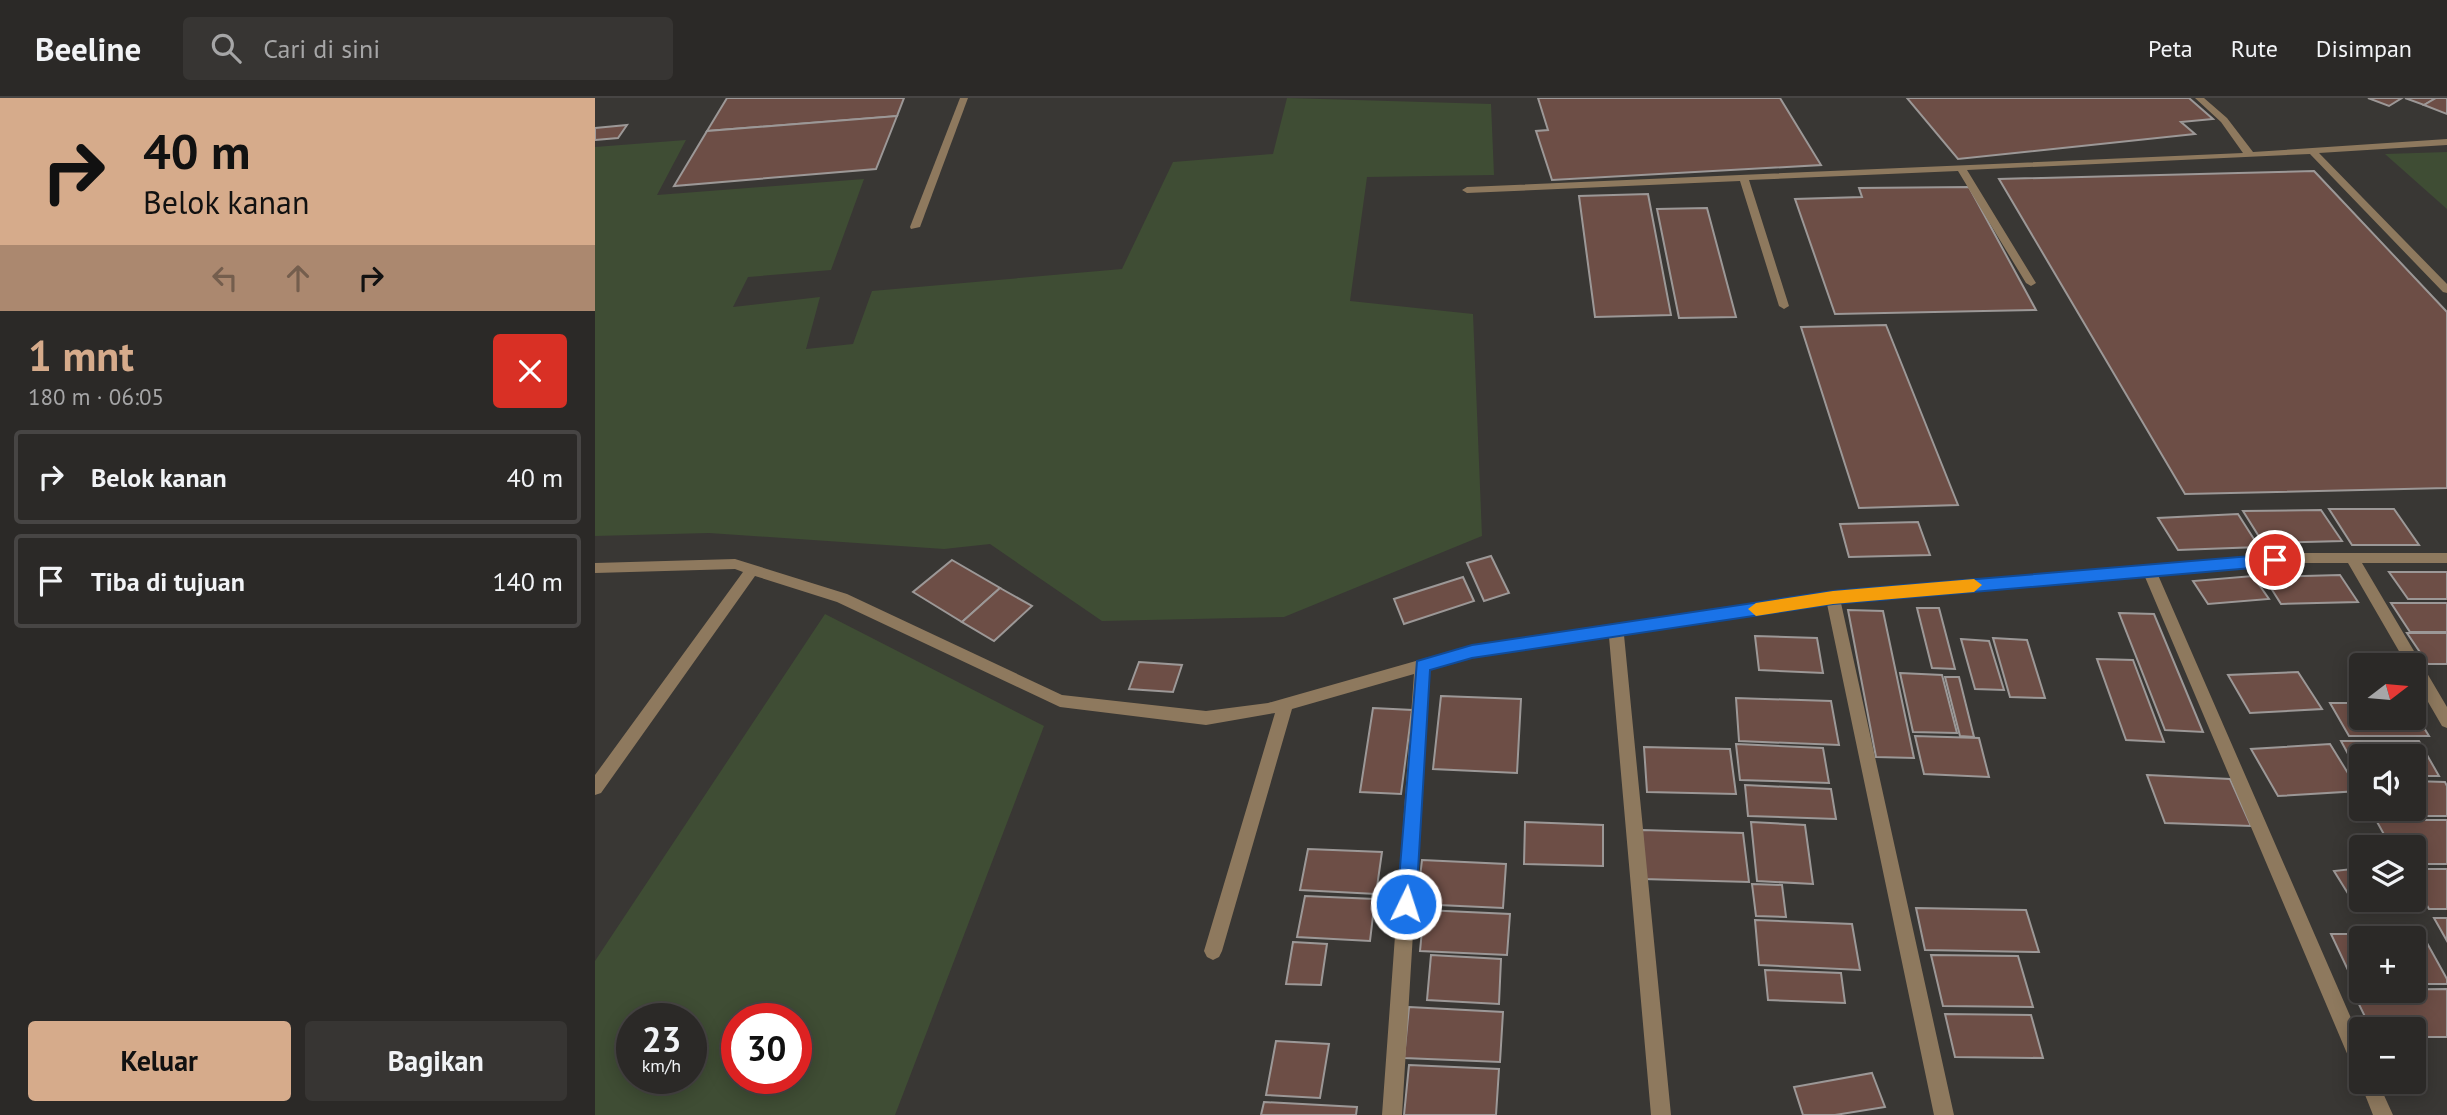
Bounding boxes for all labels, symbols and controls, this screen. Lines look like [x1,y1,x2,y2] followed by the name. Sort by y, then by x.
[183,17,673,80] search box
[35,27,141,70] text: Beeline
[207,29,245,67] icon: search
[263,32,380,65] text: Cari di sini
[2148,33,2193,64] text: Peta
[2231,33,2278,64] text: Rute
[2316,33,2412,64] text: Disimpan
[143,119,250,183] text: 40 m
[28,126,119,217] icon: right
[143,181,309,223] text: Belok kanan
[206,259,244,297] icon: left
[279,259,317,297] icon: ahead
[352,259,390,297] icon: right
[28,328,134,383] text: 1 mnt
[493,334,567,408] button: close
[28,382,164,411] text: 180 m · 06:05
[32,458,70,496] icon: right
[91,461,227,494] text: Belok kanan
[507,461,563,494] text: 40 m
[2245,530,2305,590] pin
[2256,541,2294,579] icon: arrive
[32,562,70,600] icon: arrive
[91,565,245,598] text: Tiba di tujuan
[492,565,563,598] text: 140 m
[2349,653,2425,730] north arrow
[2349,653,2426,1094] map controls
[2349,744,2426,821] button: sound
[2349,835,2426,912] button: layers
[1369,867,1443,941] position arrow
[2349,926,2426,1003] button: +
[721,1003,812,1094] speed limit sign: 30
[642,1016,681,1062] text: 23
[2349,1017,2426,1094] button: −
[28,1021,291,1101] button: Keluar
[305,1021,567,1101] button: Bagikan
[642,1054,681,1077] text: km/h

